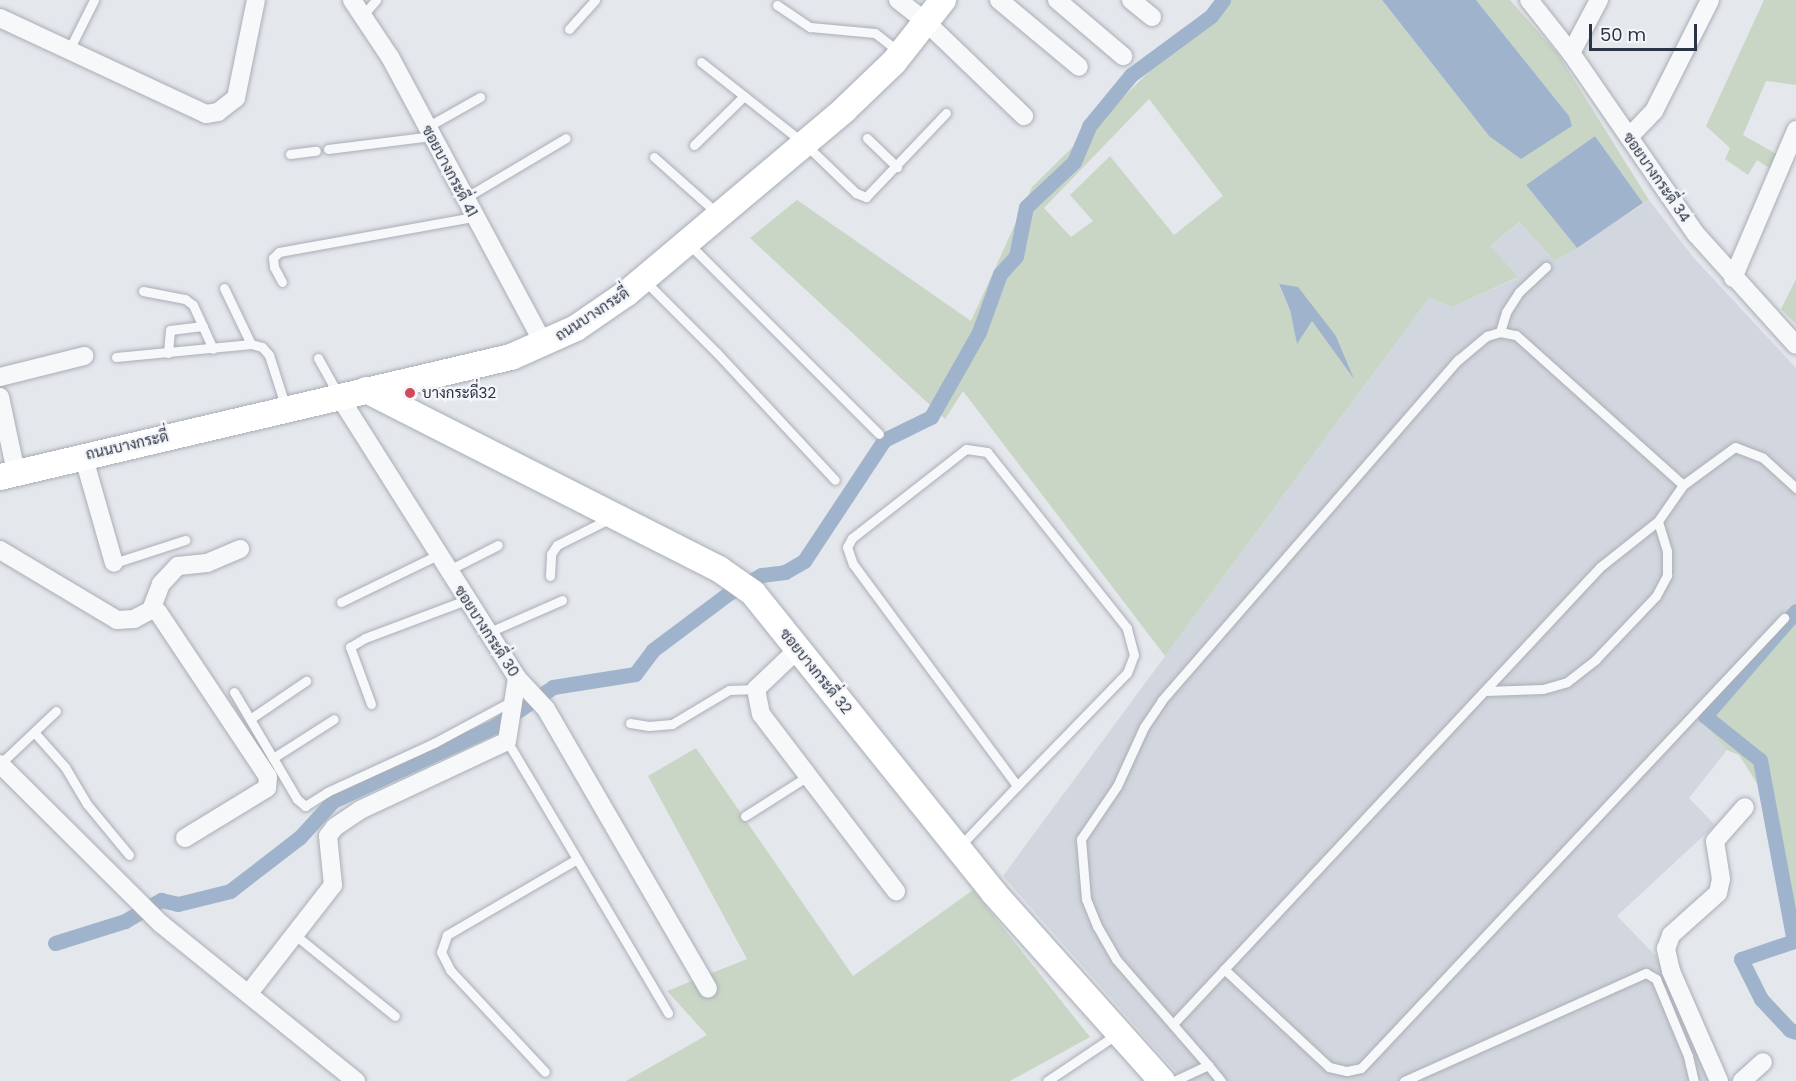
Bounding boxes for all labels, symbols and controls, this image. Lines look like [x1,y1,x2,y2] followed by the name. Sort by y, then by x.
[1592,12,1700,50] scale bar
[1600,22,1646,47] text: 50 m
[418,122,482,220] street label: ซอยบางกระดี่ 41
[1619,129,1695,225] street label: ซอยบางกระดี่ 34
[552,283,632,345] street label: ถนนบางกระดี่
[422,384,496,402] place label: บางกระดี่32
[403,386,417,400] marker: บางกระดี่32
[84,427,170,463] street label: ถนนบางกระดี่
[451,582,523,680] street label: ซอยบางกระดี่ 30
[776,625,856,717] street label: ซอยบางกระดี่ 32

